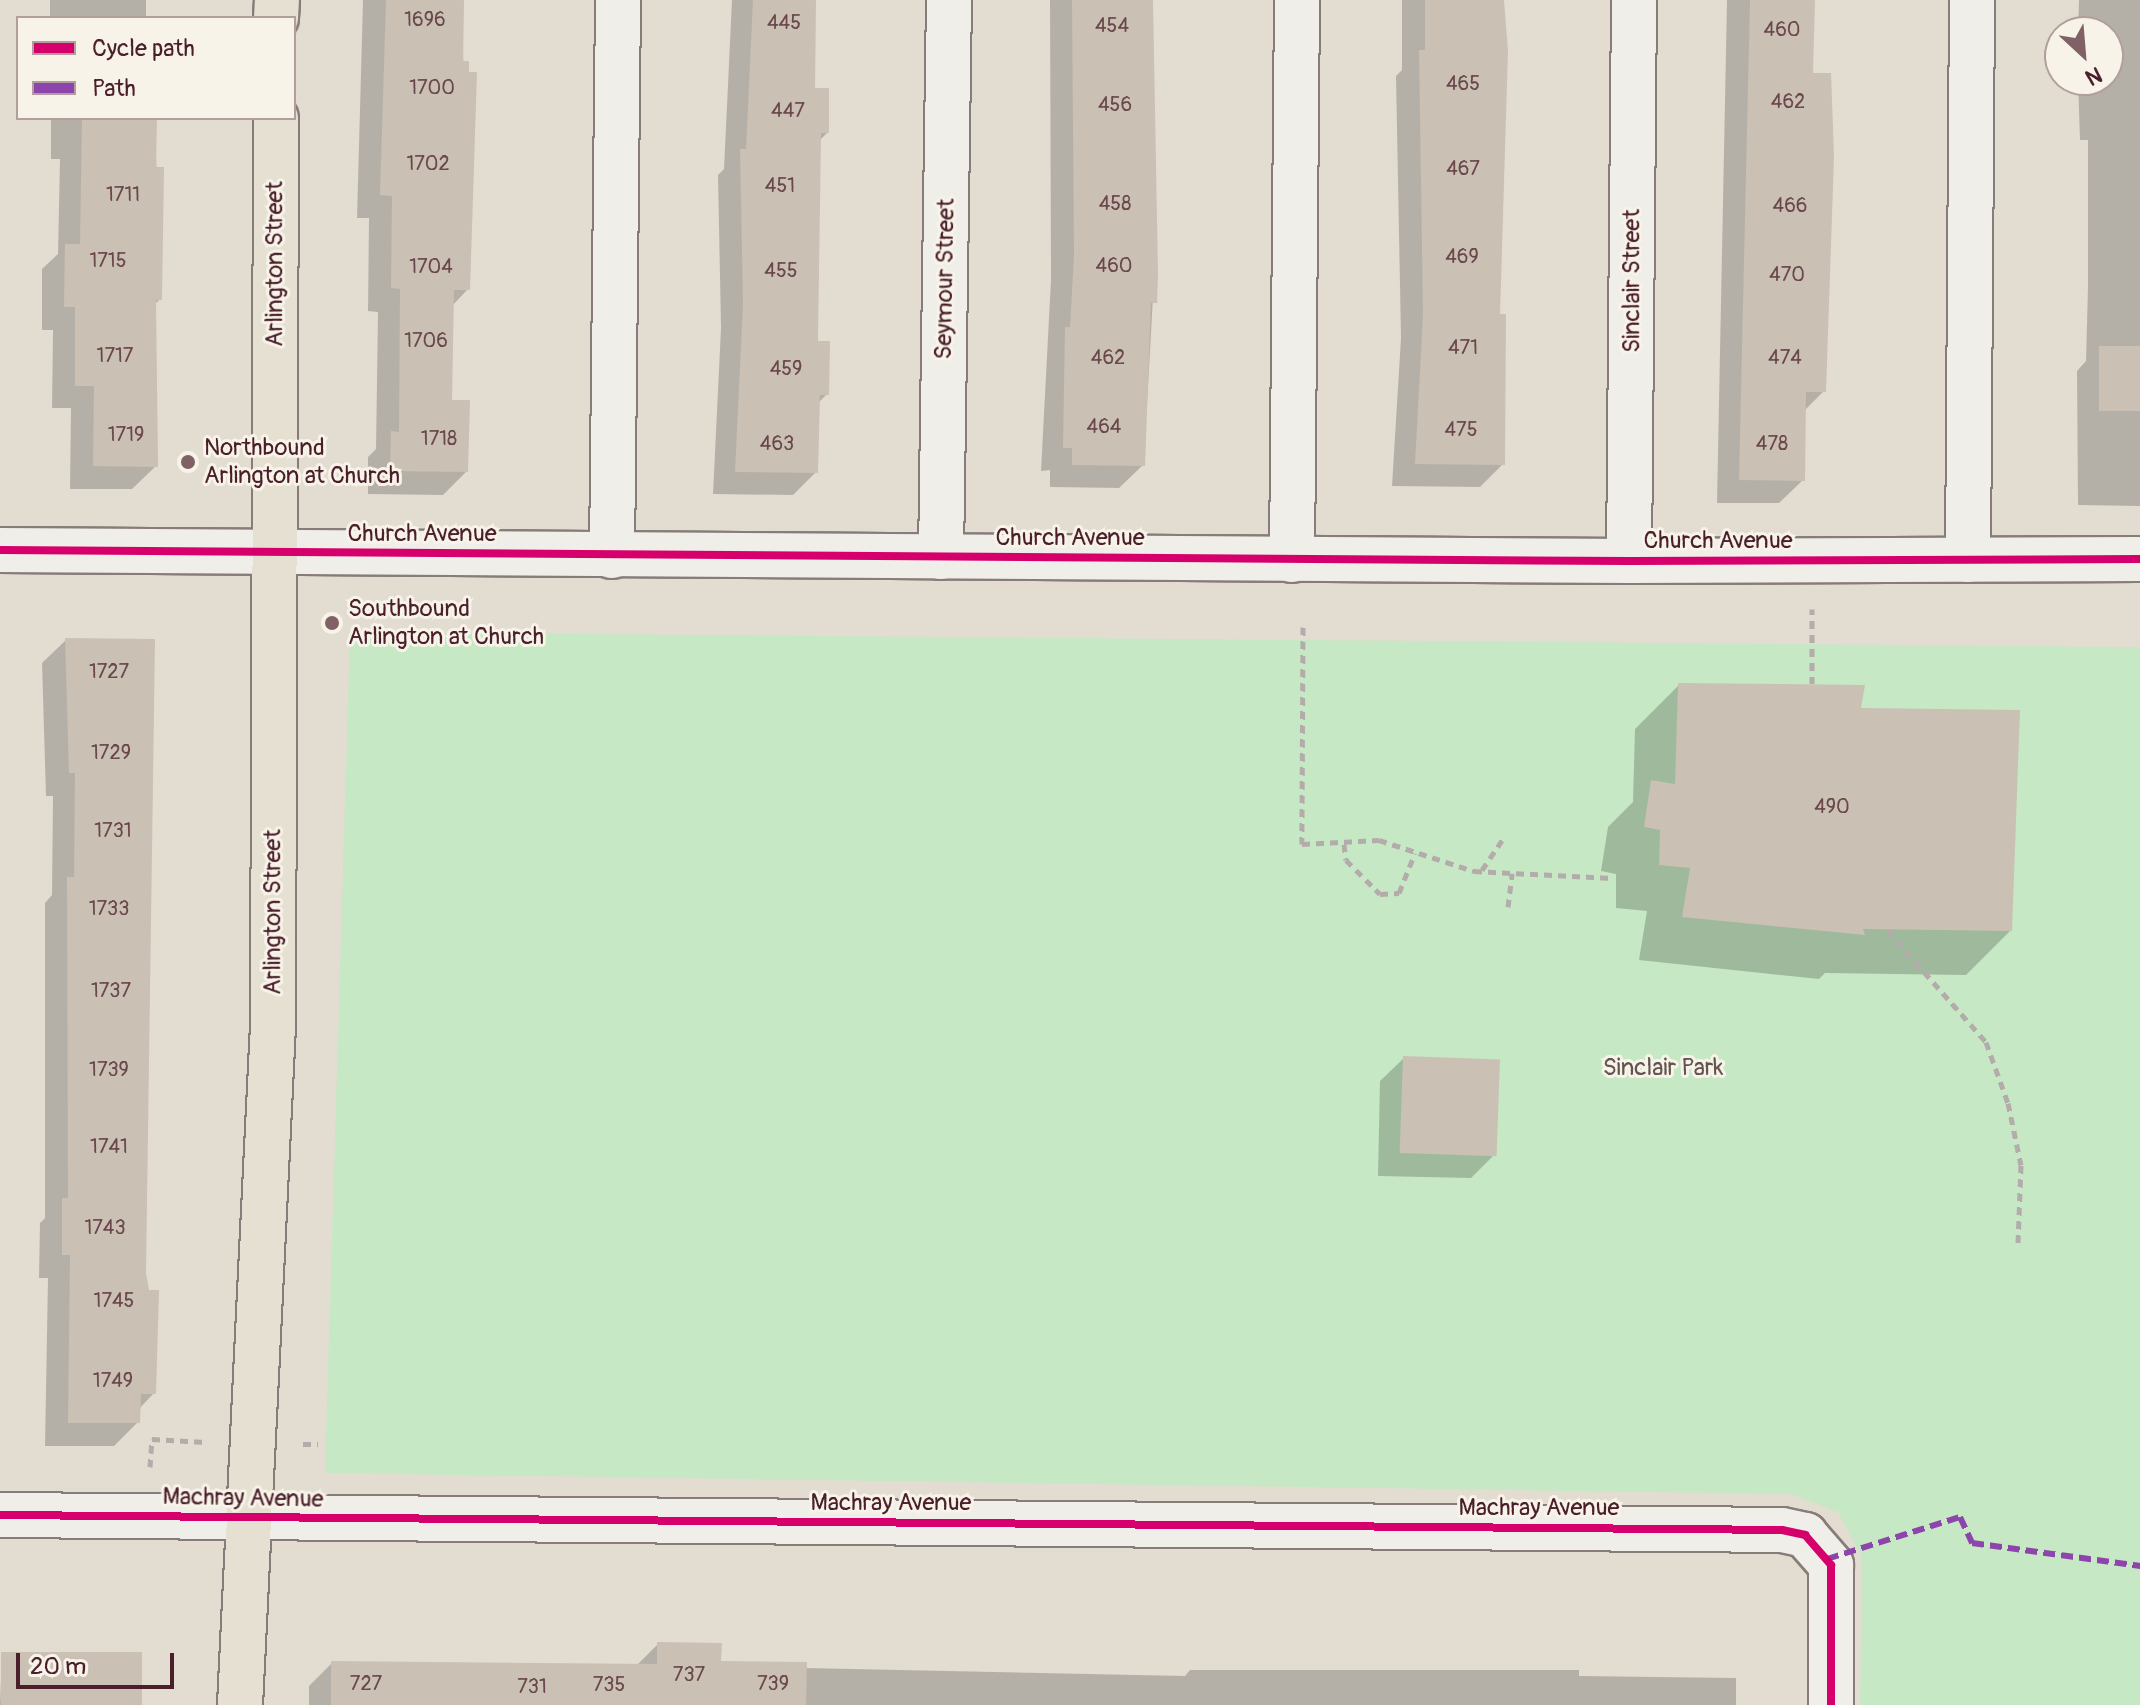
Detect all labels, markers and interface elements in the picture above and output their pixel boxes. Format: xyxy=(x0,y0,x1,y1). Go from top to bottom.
house number: 1696 xyxy=(404,7,446,31)
house number: 445 xyxy=(767,10,801,34)
house number: 454 xyxy=(1095,13,1129,37)
legend xyxy=(16,16,296,120)
north arrow xyxy=(2044,16,2124,96)
house number: 460 xyxy=(1764,17,1800,41)
text: Cycle path xyxy=(92,34,195,63)
text: N xyxy=(2081,60,2106,92)
house number: 465 xyxy=(1446,71,1480,95)
text: Path xyxy=(92,74,136,103)
house number: 1700 xyxy=(409,75,455,99)
house number: 462 xyxy=(1771,89,1805,113)
house number: 456 xyxy=(1098,92,1132,116)
house number: 447 xyxy=(771,98,805,122)
house number: 1702 xyxy=(406,151,450,175)
house number: 467 xyxy=(1446,156,1480,180)
house number: 451 xyxy=(765,173,795,197)
street label: Arlington Street xyxy=(261,181,289,347)
house number: 1711 xyxy=(106,182,140,206)
house number: 458 xyxy=(1099,191,1131,215)
house number: 466 xyxy=(1773,193,1807,217)
street label: Seymour Street xyxy=(929,198,961,360)
street label: Sinclair Street xyxy=(1618,209,1646,353)
house number: 469 xyxy=(1445,244,1479,268)
house number: 1715 xyxy=(89,248,127,272)
house number: 460 xyxy=(1096,253,1132,277)
house number: 1704 xyxy=(409,254,453,278)
house number: 455 xyxy=(764,258,798,282)
house number: 470 xyxy=(1769,262,1805,286)
house number: 1706 xyxy=(404,328,448,352)
house number: 471 xyxy=(1448,335,1478,359)
house number: 1717 xyxy=(97,343,133,367)
house number: 462 xyxy=(1091,345,1125,369)
house number: 474 xyxy=(1768,345,1802,369)
house number: 459 xyxy=(770,356,802,380)
house number: 464 xyxy=(1087,414,1121,438)
house number: 475 xyxy=(1444,417,1478,441)
house number: 1719 xyxy=(108,422,144,446)
house number: 1718 xyxy=(421,426,457,450)
house number: 463 xyxy=(760,431,794,455)
house number: 478 xyxy=(1756,431,1788,455)
place label: Northbound Arlington at Church xyxy=(204,434,400,490)
marker: Northbound Arlington at Church xyxy=(179,453,197,471)
street label: Church Avenue xyxy=(347,520,497,548)
street label: Church Avenue xyxy=(995,524,1145,552)
street label: Church Avenue xyxy=(1643,527,1793,555)
place label: Southbound Arlington at Church xyxy=(348,595,544,651)
marker: Southbound Arlington at Church xyxy=(323,614,341,632)
house number: 1727 xyxy=(89,659,129,683)
house number: 1729 xyxy=(91,740,131,764)
house number: 490 xyxy=(1814,794,1850,818)
house number: 1731 xyxy=(94,818,132,842)
street label: Arlington Street xyxy=(259,829,287,995)
house number: 1733 xyxy=(89,896,129,920)
house number: 1737 xyxy=(91,978,131,1002)
park label: Sinclair Park xyxy=(1603,1054,1723,1082)
house number: 1739 xyxy=(89,1057,129,1081)
house number: 1741 xyxy=(90,1134,128,1158)
house number: 1743 xyxy=(84,1215,126,1239)
house number: 1745 xyxy=(94,1288,134,1312)
house number: 1749 xyxy=(93,1368,133,1392)
street label: Machray Avenue xyxy=(162,1482,324,1514)
street label: Machray Avenue xyxy=(811,1489,971,1517)
street label: Machray Avenue xyxy=(1459,1494,1619,1522)
scale bar xyxy=(20,1637,178,1687)
text: 20 m xyxy=(30,1652,86,1681)
house number: 737 xyxy=(673,1662,705,1686)
house number: 727 xyxy=(350,1671,382,1695)
house number: 739 xyxy=(757,1671,789,1695)
house number: 735 xyxy=(593,1672,625,1696)
house number: 731 xyxy=(517,1674,547,1698)

